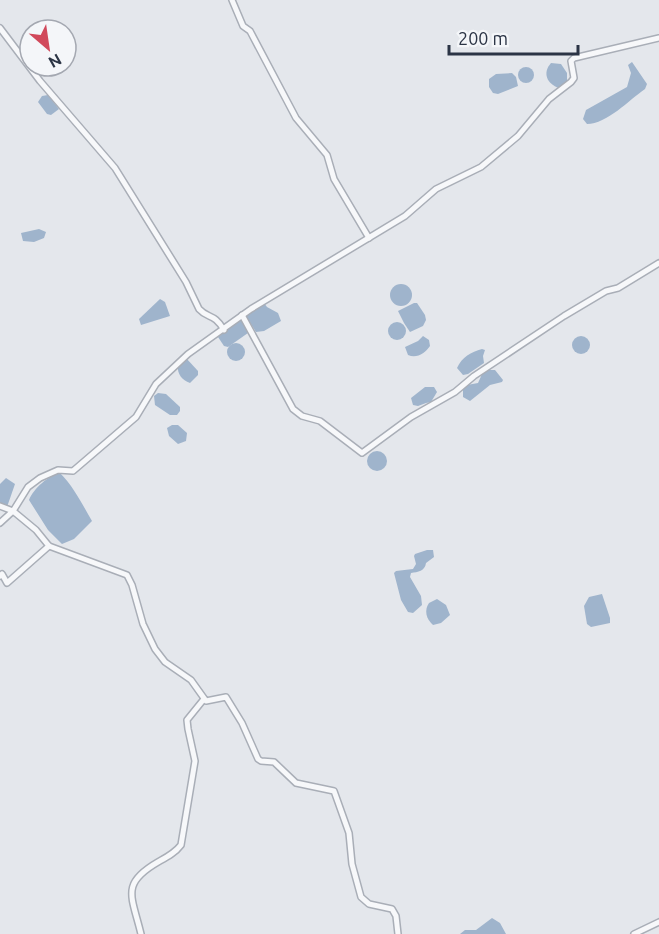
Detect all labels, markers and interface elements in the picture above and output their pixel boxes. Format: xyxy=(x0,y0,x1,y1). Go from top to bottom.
north arrow xyxy=(18,18,78,78)
scale bar xyxy=(449,18,578,56)
text: 200 m xyxy=(458,28,508,48)
text: N xyxy=(46,50,65,72)

